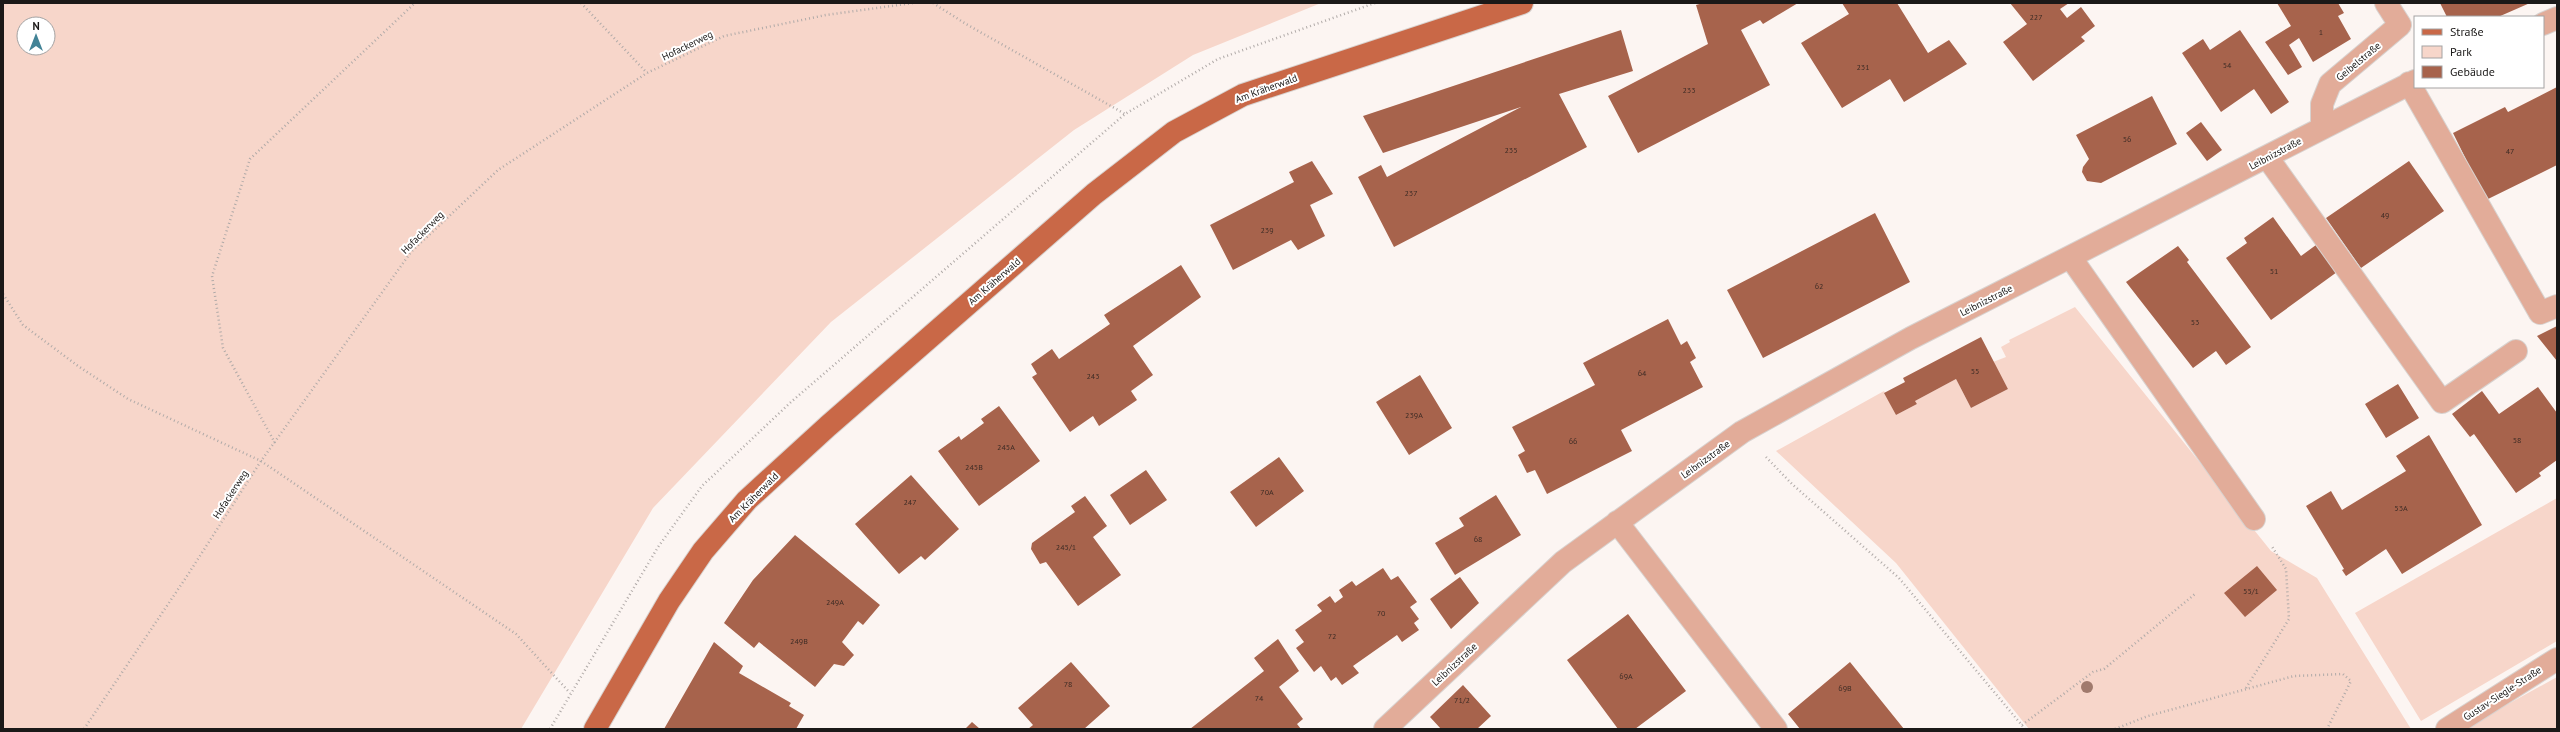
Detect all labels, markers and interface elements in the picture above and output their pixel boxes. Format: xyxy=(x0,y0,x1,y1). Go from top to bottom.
house number: 227 xyxy=(2029,12,2043,22)
north arrow xyxy=(16,16,56,56)
legend xyxy=(2414,16,2544,88)
text: N xyxy=(32,19,40,33)
text: Straße xyxy=(2450,24,2484,39)
street label: Hofackerweg xyxy=(659,27,715,63)
house number: 1 xyxy=(2319,27,2323,37)
street label: Geibelstraße xyxy=(2333,39,2383,84)
text: Park xyxy=(2450,44,2472,59)
house number: 54 xyxy=(2223,60,2232,70)
house number: 231 xyxy=(1856,62,1870,72)
text: Gebäude xyxy=(2450,64,2495,79)
street label: Am Kräherwald xyxy=(1233,71,1299,106)
house number: 233 xyxy=(1682,85,1696,95)
house number: 56 xyxy=(2123,134,2131,144)
street label: Leibnizstraße xyxy=(2247,134,2304,173)
house number: 235 xyxy=(1504,145,1518,155)
house number: 47 xyxy=(2506,146,2514,156)
house number: 237 xyxy=(1404,188,1418,198)
street label: Hofackerweg xyxy=(398,208,447,257)
house number: 49 xyxy=(2381,210,2389,220)
house number: 239 xyxy=(1260,225,1274,235)
street label: Am Kräherwald xyxy=(965,255,1023,308)
house number: 51 xyxy=(2270,266,2278,276)
house number: 62 xyxy=(1815,281,1823,291)
street label: Leibnizstraße xyxy=(1958,282,2015,319)
house number: 53 xyxy=(2191,317,2199,327)
house number: 55 xyxy=(1971,366,1979,376)
house number: 64 xyxy=(1638,368,1647,378)
house number: 243 xyxy=(1086,371,1100,381)
house number: 239A xyxy=(1405,410,1423,420)
house number: 58 xyxy=(2513,435,2521,445)
house number: 66 xyxy=(1569,436,1577,446)
street label: Leibnizstraße xyxy=(1678,437,1732,482)
house number: 245A xyxy=(997,442,1015,452)
house number: 245B xyxy=(965,462,983,472)
street label: Hofackerweg xyxy=(210,468,251,521)
street label: Am Kräherwald xyxy=(726,470,781,525)
house number: 70A xyxy=(1260,487,1274,497)
house number: 247 xyxy=(903,497,917,507)
house number: 53A xyxy=(2394,503,2408,513)
house number: 68 xyxy=(1474,534,1482,544)
house number: 245/1 xyxy=(1056,542,1076,552)
house number: 55/1 xyxy=(2243,586,2259,596)
house number: 249A xyxy=(826,597,844,607)
house number: 70 xyxy=(1377,608,1386,618)
house number: 72 xyxy=(1328,631,1336,641)
house number: 249B xyxy=(790,636,808,646)
street label: Leibnizstraße xyxy=(1429,640,1480,689)
street label: Gustav-Siegle-Straße xyxy=(2461,663,2544,724)
house number: 69A xyxy=(1619,671,1633,681)
house number: 78 xyxy=(1064,679,1072,689)
house number: 69B xyxy=(1838,683,1852,693)
house number: 74 xyxy=(1255,693,1264,703)
house number: 71/2 xyxy=(1454,695,1470,705)

